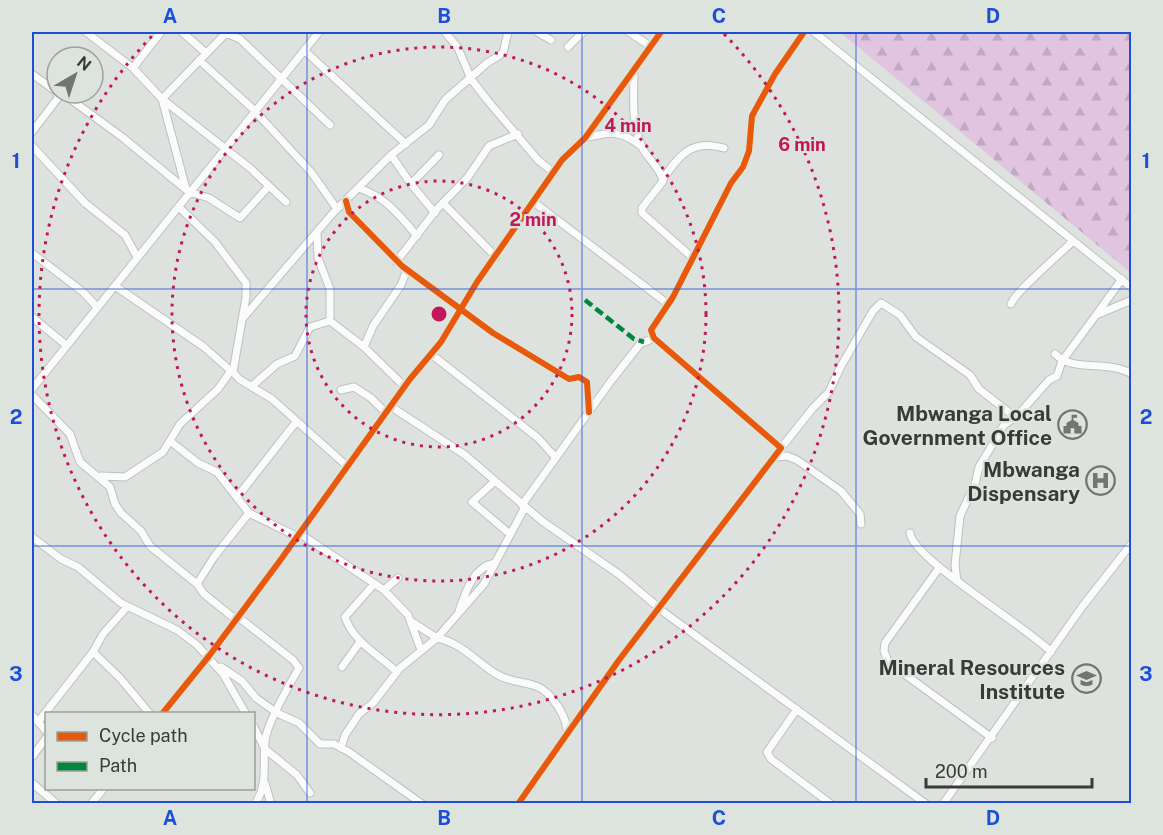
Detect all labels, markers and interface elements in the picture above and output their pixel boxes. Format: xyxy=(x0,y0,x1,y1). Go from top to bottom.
text: A xyxy=(163,4,177,28)
text: B xyxy=(437,4,451,28)
text: C xyxy=(712,4,726,28)
text: D xyxy=(986,4,1000,28)
north arrow xyxy=(45,45,105,105)
text: N xyxy=(73,52,95,75)
text: 4 min xyxy=(604,115,652,136)
text: 6 min xyxy=(778,134,826,155)
text: 1 xyxy=(12,149,20,173)
text: 1 xyxy=(1142,149,1150,173)
text: 2 min xyxy=(509,209,557,230)
centre of rings xyxy=(429,304,449,324)
place label: Mbwanga Local Government Office xyxy=(862,401,1052,450)
text: 2 xyxy=(10,405,22,429)
text: 2 xyxy=(1140,405,1152,429)
public building icon: Mbwanga Local Government Office xyxy=(1057,409,1089,441)
place label: Mbwanga Dispensary xyxy=(967,457,1080,506)
hospital icon: Mbwanga Dispensary xyxy=(1085,465,1117,497)
place label: Mineral Resources Institute xyxy=(878,655,1065,704)
text: 3 xyxy=(9,662,23,686)
text: 3 xyxy=(1139,662,1153,686)
school or university icon: Mineral Resources Institute xyxy=(1070,663,1102,695)
legend xyxy=(45,712,255,790)
text: Cycle path xyxy=(99,725,188,746)
scale bar xyxy=(926,751,1092,789)
text: Path xyxy=(99,755,137,776)
text: 200 m xyxy=(935,761,988,782)
text: A xyxy=(163,806,177,830)
text: B xyxy=(437,806,451,830)
text: C xyxy=(712,806,726,830)
text: D xyxy=(986,806,1000,830)

